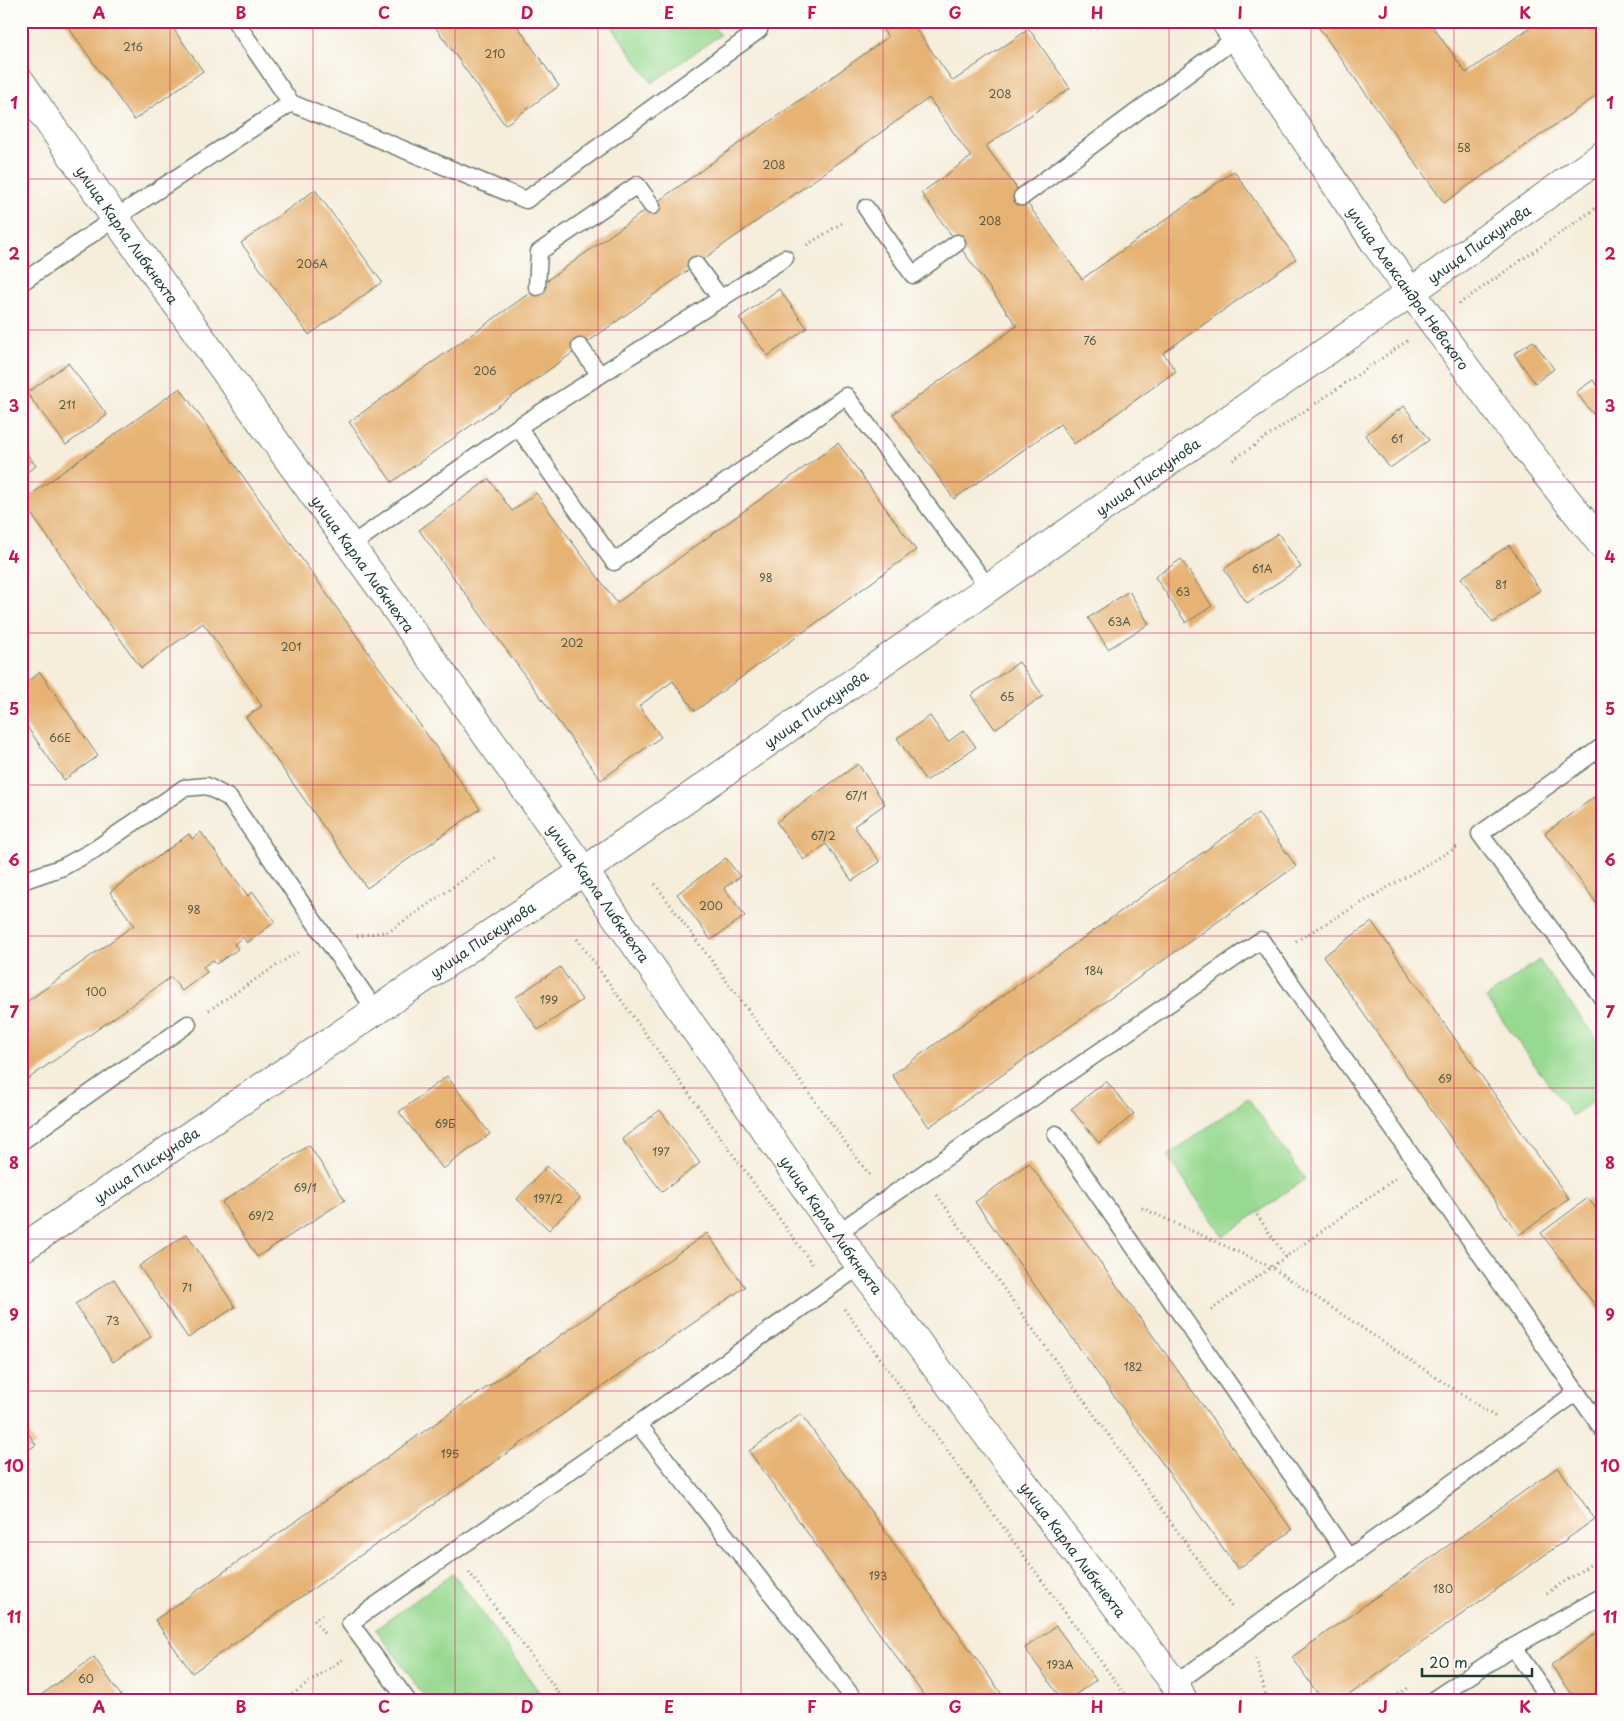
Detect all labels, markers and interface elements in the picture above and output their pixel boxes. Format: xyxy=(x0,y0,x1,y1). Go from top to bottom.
text: A xyxy=(93,0,106,24)
text: B xyxy=(236,0,247,24)
text: C xyxy=(378,0,390,24)
text: D xyxy=(521,0,533,24)
text: E xyxy=(664,0,674,24)
text: F xyxy=(807,0,817,24)
text: G xyxy=(948,0,962,24)
text: H xyxy=(1091,0,1103,24)
text: I xyxy=(1237,0,1243,24)
text: J xyxy=(1378,0,1388,24)
text: K xyxy=(1519,0,1531,24)
house number: 216 xyxy=(123,38,143,55)
house number: 210 xyxy=(485,45,505,62)
house number: 208 xyxy=(989,85,1011,102)
text: 1 xyxy=(10,90,18,114)
text: 1 xyxy=(1606,90,1614,114)
house number: 58 xyxy=(1457,139,1471,156)
house number: 208 xyxy=(763,156,785,173)
street label: улица Карла Либкнехта xyxy=(71,161,184,308)
street label: улица Пискунова xyxy=(1423,199,1535,288)
street label: улица Александра Невского xyxy=(1343,202,1475,374)
house number: 208 xyxy=(979,212,1001,229)
text: 2 xyxy=(8,241,20,265)
text: 2 xyxy=(1604,241,1616,265)
house number: 206А xyxy=(296,255,328,272)
house number: 76 xyxy=(1083,332,1097,349)
house number: 206 xyxy=(474,362,496,379)
text: 3 xyxy=(9,393,19,417)
text: 3 xyxy=(1605,393,1615,417)
house number: 211 xyxy=(58,396,76,413)
house number: 61 xyxy=(1391,430,1403,447)
street label: улица Пискунова xyxy=(1091,432,1204,520)
street label: улица Карла Либкнехта xyxy=(307,491,420,637)
text: 4 xyxy=(9,544,20,568)
text: 4 xyxy=(1605,544,1616,568)
house number: 61А xyxy=(1252,560,1273,577)
house number: 98 xyxy=(759,569,773,586)
house number: 81 xyxy=(1495,576,1507,593)
house number: 63 xyxy=(1176,583,1190,600)
house number: 63А xyxy=(1107,613,1131,630)
house number: 202 xyxy=(560,634,584,651)
house number: 201 xyxy=(281,638,301,655)
street label: улица Пискунова xyxy=(759,665,872,753)
house number: 65 xyxy=(1000,688,1014,705)
text: 5 xyxy=(9,696,19,720)
text: 5 xyxy=(1605,696,1615,720)
house number: 66Е xyxy=(49,729,71,746)
house number: 67/1 xyxy=(845,787,867,804)
street label: улица Карла Либкнехта xyxy=(543,820,655,967)
house number: 67/2 xyxy=(811,827,836,844)
text: 6 xyxy=(8,847,20,871)
text: 6 xyxy=(1604,847,1616,871)
street label: улица Пискунова xyxy=(426,896,540,982)
house number: 200 xyxy=(699,897,723,914)
house number: 98 xyxy=(187,901,201,918)
house number: 184 xyxy=(1084,962,1104,979)
house number: 100 xyxy=(85,983,107,1000)
house number: 199 xyxy=(540,991,558,1008)
text: 7 xyxy=(9,999,19,1023)
text: 7 xyxy=(1605,999,1615,1023)
house number: 69 xyxy=(1438,1070,1452,1087)
house number: 69Б xyxy=(435,1115,455,1132)
street label: улица Пискунова xyxy=(89,1122,204,1208)
house number: 197 xyxy=(652,1143,670,1160)
text: 8 xyxy=(9,1150,19,1174)
text: 8 xyxy=(1605,1150,1615,1174)
street label: улица Карла Либкнехта xyxy=(775,1151,888,1298)
house number: 69/1 xyxy=(293,1179,317,1196)
house number: 197/2 xyxy=(533,1190,563,1207)
house number: 69/2 xyxy=(248,1207,274,1224)
house number: 71 xyxy=(182,1279,192,1296)
text: 9 xyxy=(9,1302,19,1326)
text: 9 xyxy=(1605,1302,1615,1326)
house number: 73 xyxy=(106,1312,120,1329)
house number: 182 xyxy=(1124,1358,1142,1375)
house number: 195 xyxy=(441,1445,459,1462)
text: 10 xyxy=(4,1453,24,1477)
text: 10 xyxy=(1600,1453,1620,1477)
street label: улица Карла Либкнехта xyxy=(1015,1477,1132,1622)
house number: 193 xyxy=(869,1567,887,1584)
house number: 180 xyxy=(1433,1580,1453,1597)
text: 11 xyxy=(7,1604,21,1628)
text: 11 xyxy=(1603,1604,1617,1628)
scale bar xyxy=(1422,1646,1532,1678)
text: 20 m xyxy=(1429,1650,1468,1673)
house number: 193А xyxy=(1046,1656,1074,1673)
house number: 60 xyxy=(78,1670,94,1687)
text: A xyxy=(93,1694,106,1718)
text: B xyxy=(236,1694,247,1718)
text: C xyxy=(378,1694,390,1718)
text: D xyxy=(521,1694,533,1718)
text: E xyxy=(664,1694,674,1718)
text: F xyxy=(807,1694,817,1718)
text: G xyxy=(948,1694,962,1718)
text: H xyxy=(1091,1694,1103,1718)
text: I xyxy=(1237,1694,1243,1718)
text: J xyxy=(1378,1694,1388,1718)
text: K xyxy=(1519,1694,1531,1718)

